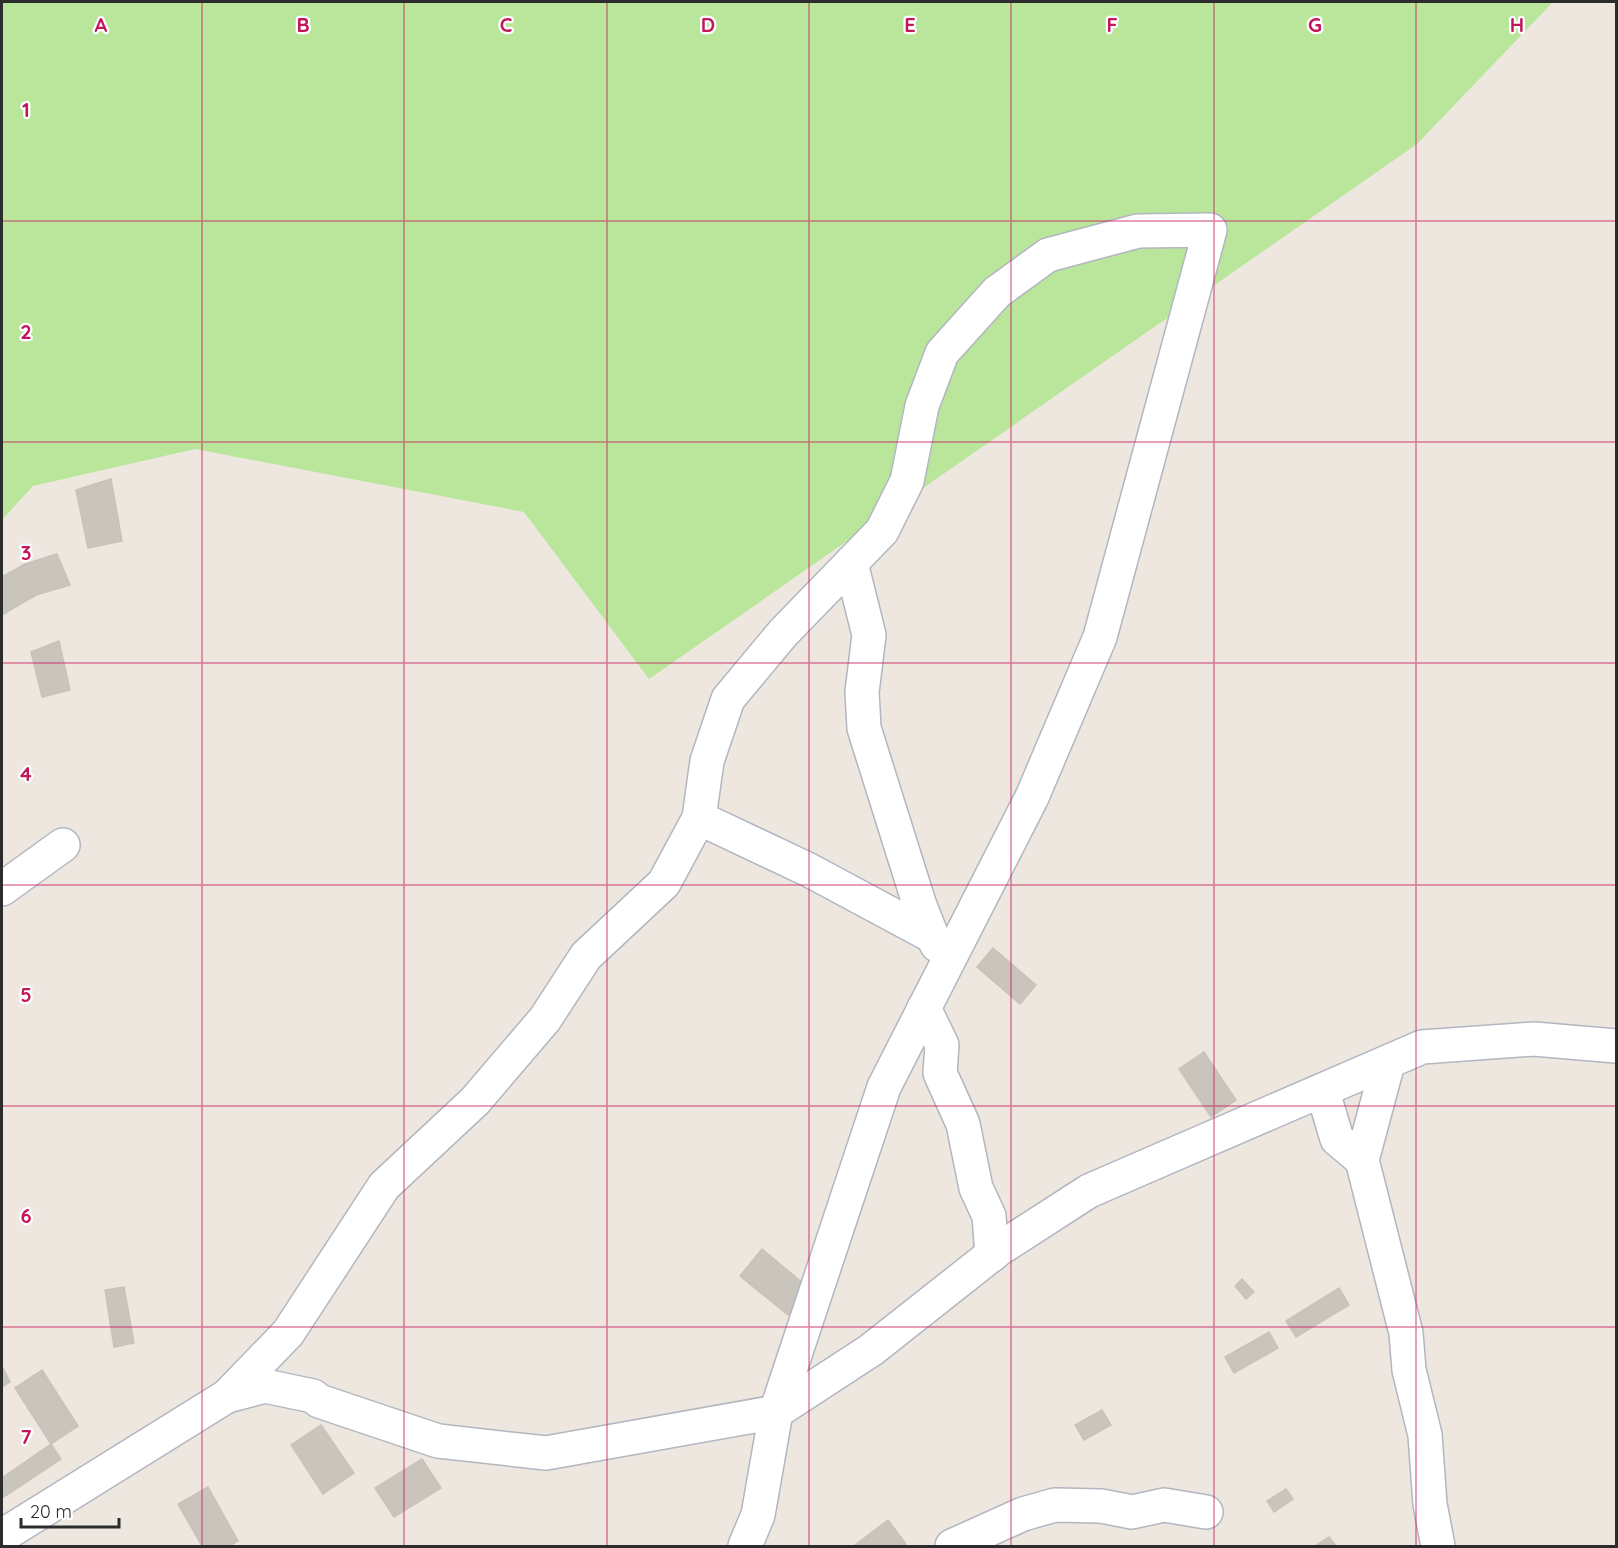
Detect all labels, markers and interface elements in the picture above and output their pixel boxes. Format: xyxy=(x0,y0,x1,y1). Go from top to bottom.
text: A xyxy=(95,12,108,37)
text: B xyxy=(296,12,310,37)
text: C xyxy=(500,12,513,37)
text: D xyxy=(701,12,715,37)
text: E xyxy=(904,12,916,37)
text: F xyxy=(1106,12,1118,37)
text: G xyxy=(1308,12,1322,37)
text: H xyxy=(1510,12,1524,37)
text: 1 xyxy=(22,97,30,122)
text: 2 xyxy=(20,319,32,344)
text: 3 xyxy=(21,540,31,565)
text: 4 xyxy=(20,761,32,786)
text: 5 xyxy=(20,982,32,1007)
text: 6 xyxy=(20,1203,32,1228)
text: 7 xyxy=(21,1424,32,1449)
scale bar xyxy=(21,1491,118,1529)
text: 20 m xyxy=(30,1500,72,1523)

